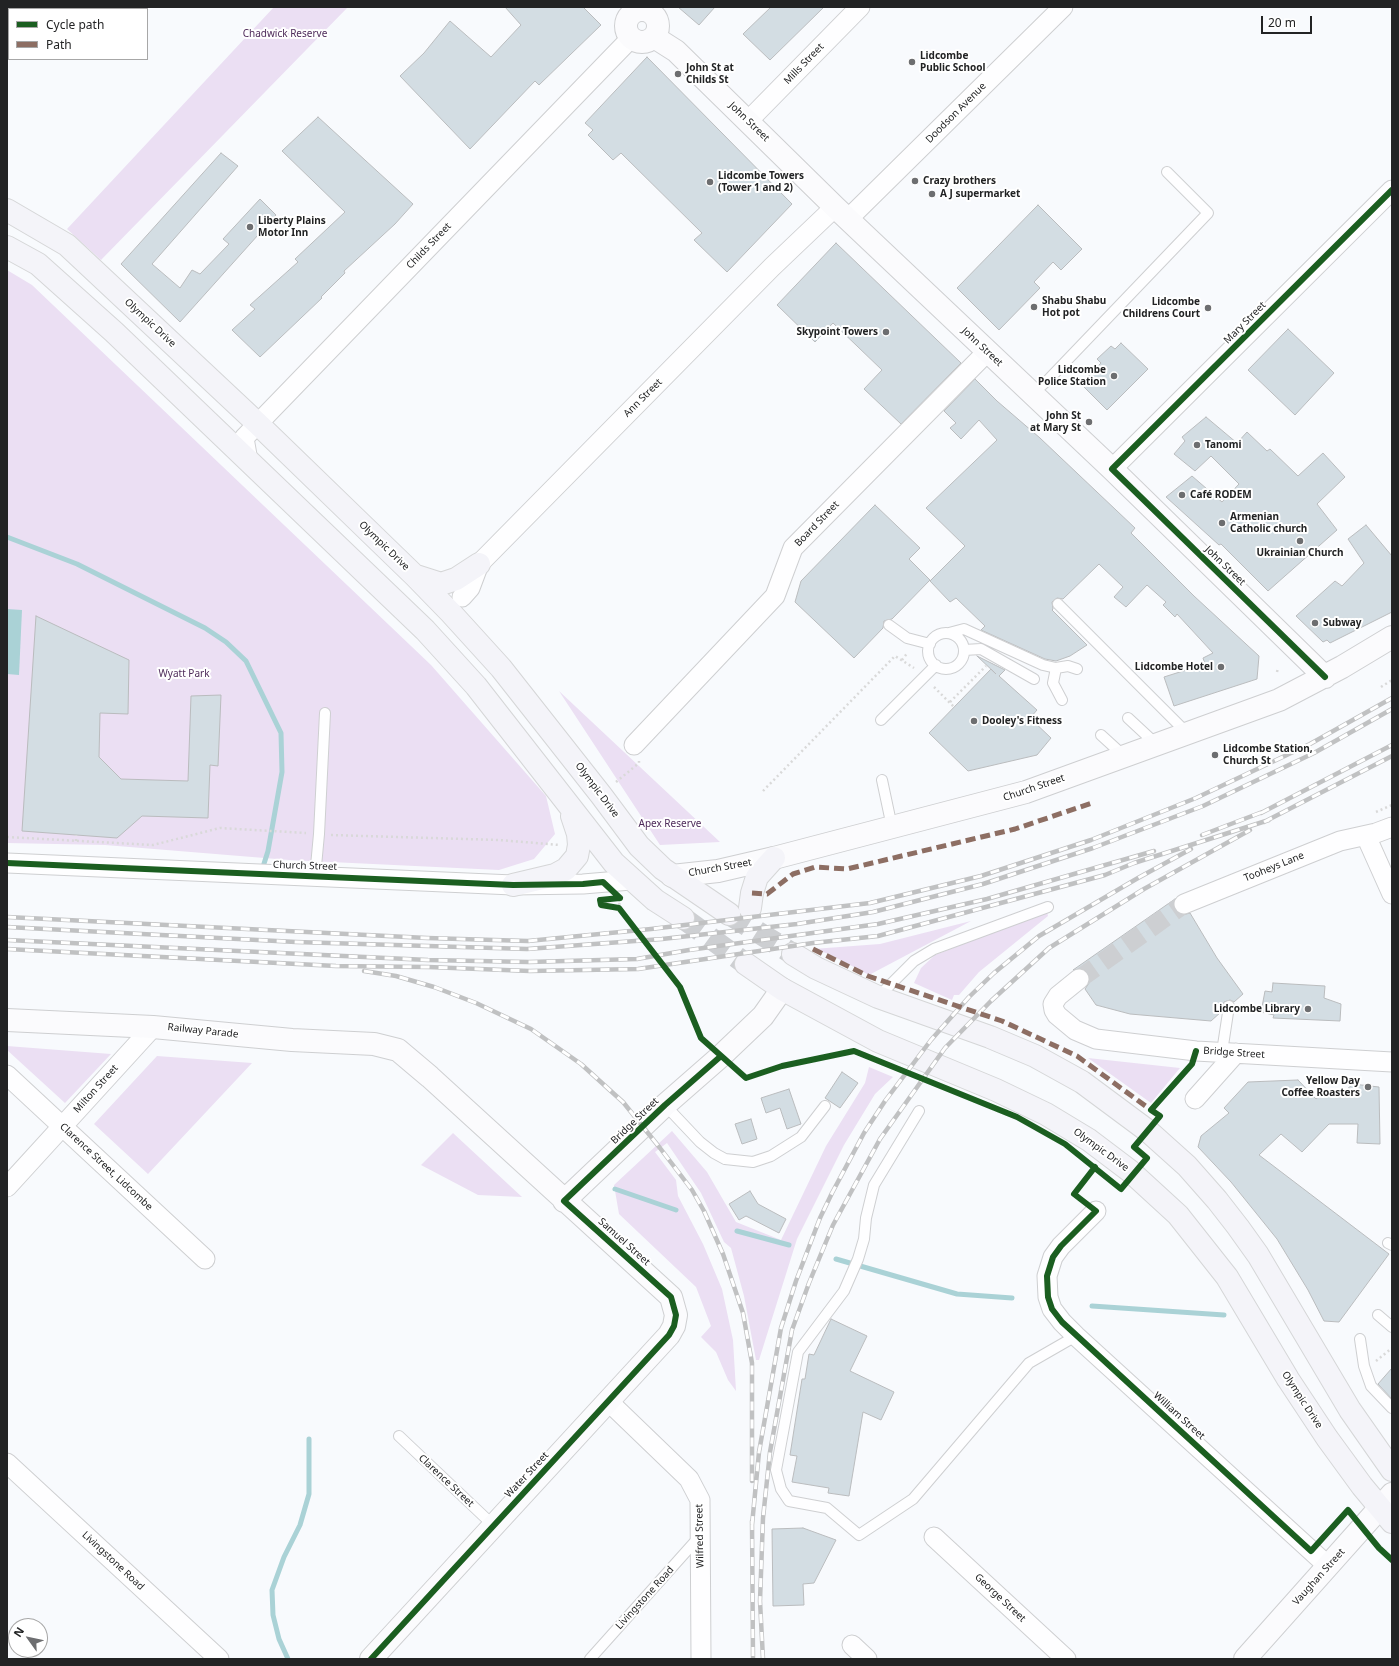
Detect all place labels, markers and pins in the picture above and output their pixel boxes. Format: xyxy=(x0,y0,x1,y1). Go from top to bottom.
place label: Lidcombe Public School xyxy=(920,50,985,74)
marker: Lidcombe Public School xyxy=(907,57,917,67)
place label: John St at Childs St xyxy=(686,62,734,86)
marker: John St at Childs St xyxy=(673,69,683,79)
place label: Lidcombe Towers (Tower 1 and 2) xyxy=(718,170,804,194)
place label: Crazy brothers xyxy=(923,175,996,187)
marker: Crazy brothers xyxy=(910,176,920,186)
marker: Lidcombe Towers (Tower 1 and 2) xyxy=(705,177,715,187)
place label: A J supermarket xyxy=(940,188,1020,200)
marker: A J supermarket xyxy=(927,189,937,199)
place label: Liberty Plains Motor Inn xyxy=(258,215,326,238)
marker: Liberty Plains Motor Inn xyxy=(245,222,255,232)
place label: Shabu Shabu Hot pot xyxy=(1042,295,1106,318)
place label: Lidcombe Childrens Court xyxy=(1122,296,1200,320)
marker: Shabu Shabu Hot pot xyxy=(1029,302,1039,312)
marker: Lidcombe Childrens Court xyxy=(1203,303,1213,313)
place label: Skypoint Towers xyxy=(796,326,878,338)
marker: Skypoint Towers xyxy=(881,327,891,337)
place label: Lidcombe Police Station xyxy=(1038,364,1106,388)
marker: Lidcombe Police Station xyxy=(1109,371,1119,381)
place label: John St at Mary St xyxy=(1030,410,1081,434)
marker: John St at Mary St xyxy=(1084,417,1094,427)
place label: Tanomi xyxy=(1205,439,1241,451)
marker: Tanomi xyxy=(1192,440,1202,450)
place label: Café RODEM xyxy=(1190,489,1252,501)
marker: Café RODEM xyxy=(1177,490,1187,500)
place label: Armenian Catholic church xyxy=(1230,511,1307,534)
marker: Armenian Catholic church xyxy=(1217,518,1227,528)
marker: Ukrainian Church xyxy=(1295,536,1305,546)
place label: Ukrainian Church xyxy=(1257,547,1343,559)
place label: Subway xyxy=(1323,617,1361,629)
marker: Subway xyxy=(1310,618,1320,628)
place label: Lidcombe Hotel xyxy=(1135,661,1213,673)
marker: Lidcombe Hotel xyxy=(1216,662,1226,672)
place label: Dooley's Fitness xyxy=(982,715,1062,727)
marker: Dooley's Fitness xyxy=(969,716,979,726)
place label: Lidcombe Station, Church St xyxy=(1223,743,1313,766)
marker: Lidcombe Station, Church St xyxy=(1210,750,1220,760)
place label: Lidcombe Library xyxy=(1214,1003,1300,1015)
marker: Lidcombe Library xyxy=(1303,1004,1313,1014)
place label: Yellow Day Coffee Roasters xyxy=(1281,1075,1360,1098)
marker: Yellow Day Coffee Roasters xyxy=(1363,1082,1373,1092)

